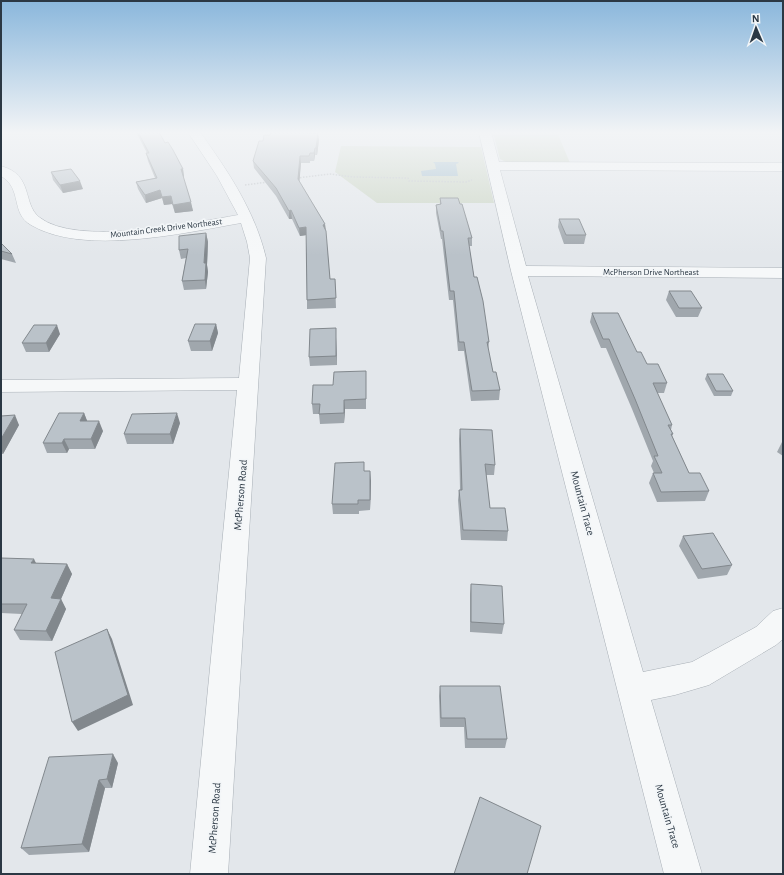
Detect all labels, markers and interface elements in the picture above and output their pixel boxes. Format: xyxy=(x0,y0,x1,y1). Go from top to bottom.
north arrow xyxy=(736,8,776,48)
text: N xyxy=(752,13,760,24)
street label: Mountain Creek Drive Northeast xyxy=(110,217,223,240)
street label: McPherson Drive Northeast xyxy=(603,268,699,277)
street label: McPherson Road xyxy=(232,459,249,531)
street label: Mountain Trace xyxy=(569,470,596,537)
street label: McPherson Road xyxy=(207,782,222,854)
street label: Mountain Trace xyxy=(653,783,682,850)

